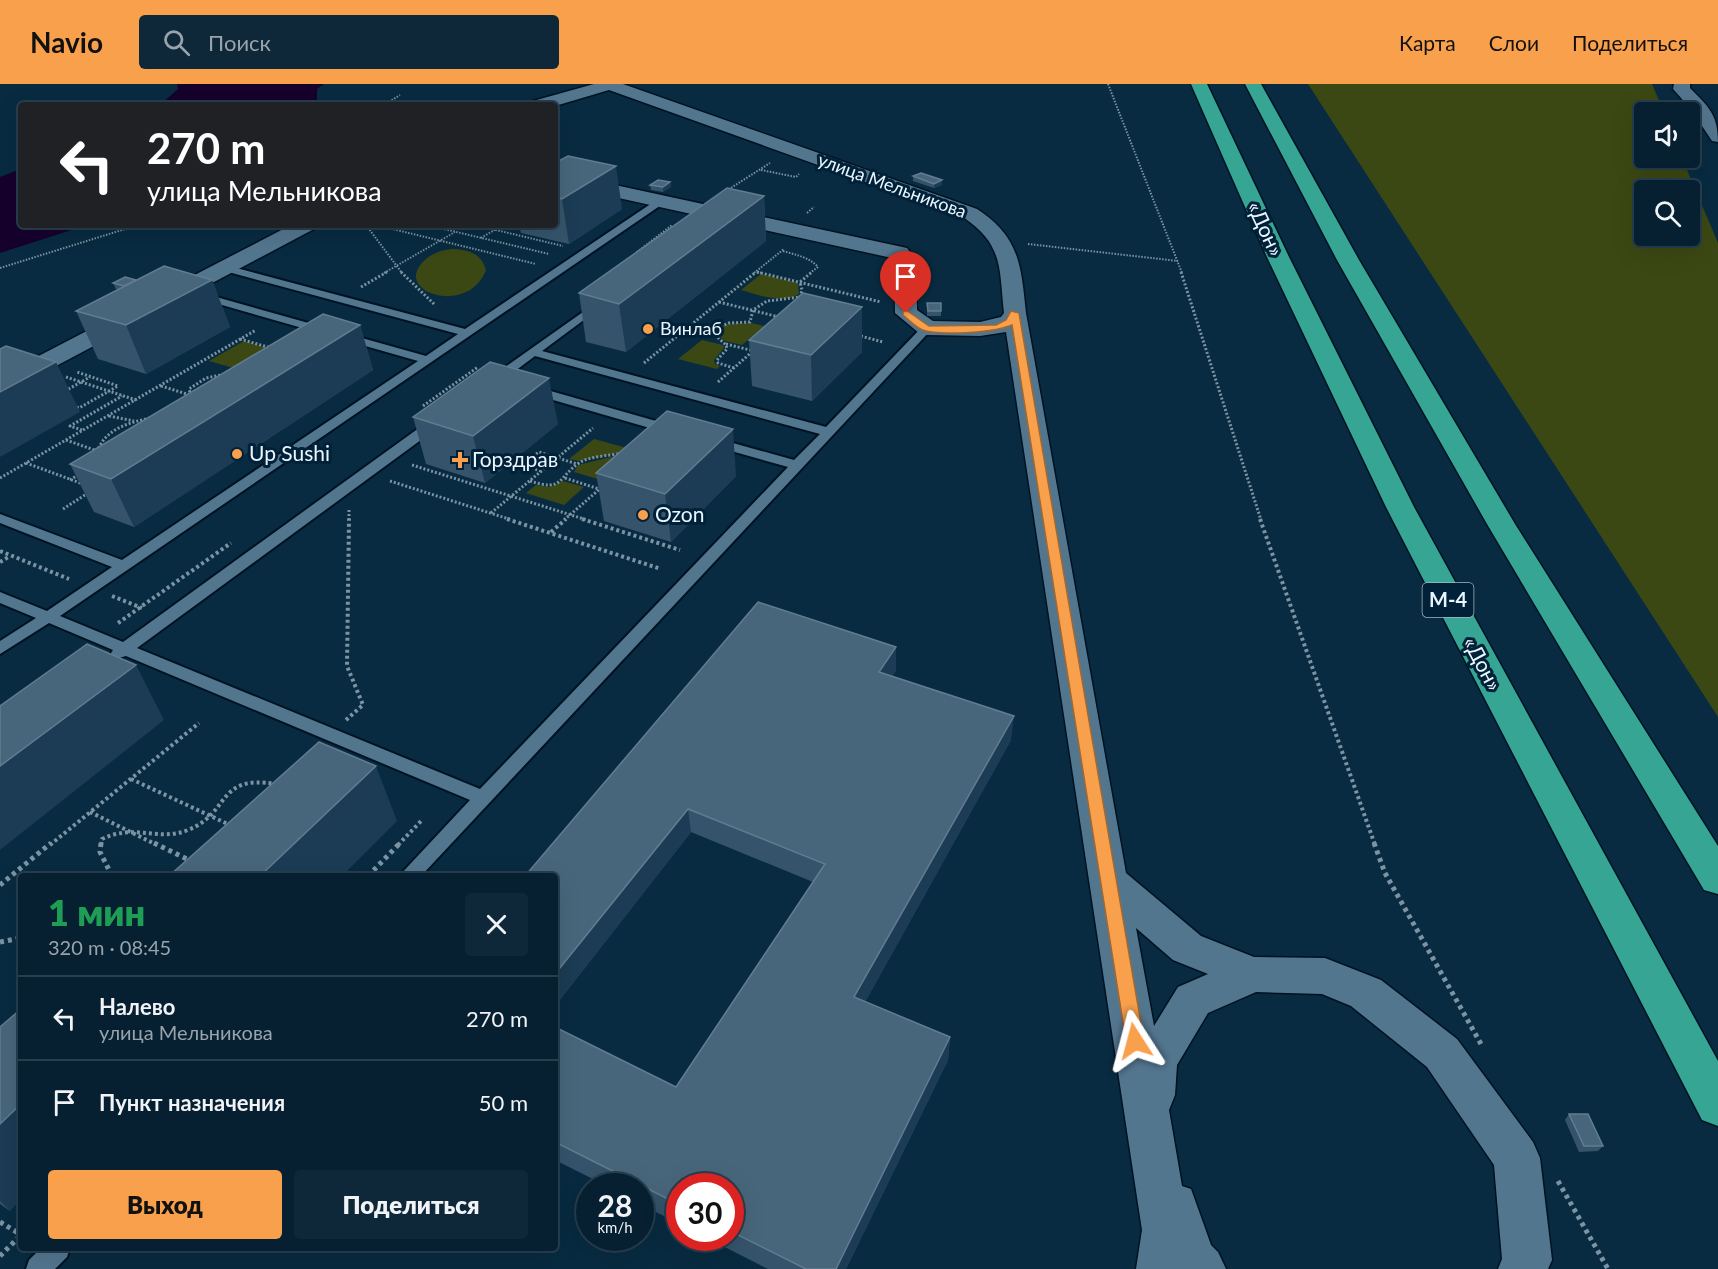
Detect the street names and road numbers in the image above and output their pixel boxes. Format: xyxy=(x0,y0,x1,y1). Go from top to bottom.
street label: улица Мельникова xyxy=(815,148,970,222)
street label: «Дон» xyxy=(1243,197,1290,260)
road number: М-4 xyxy=(1422,583,1474,617)
street label: «Дон» xyxy=(1459,632,1508,695)

